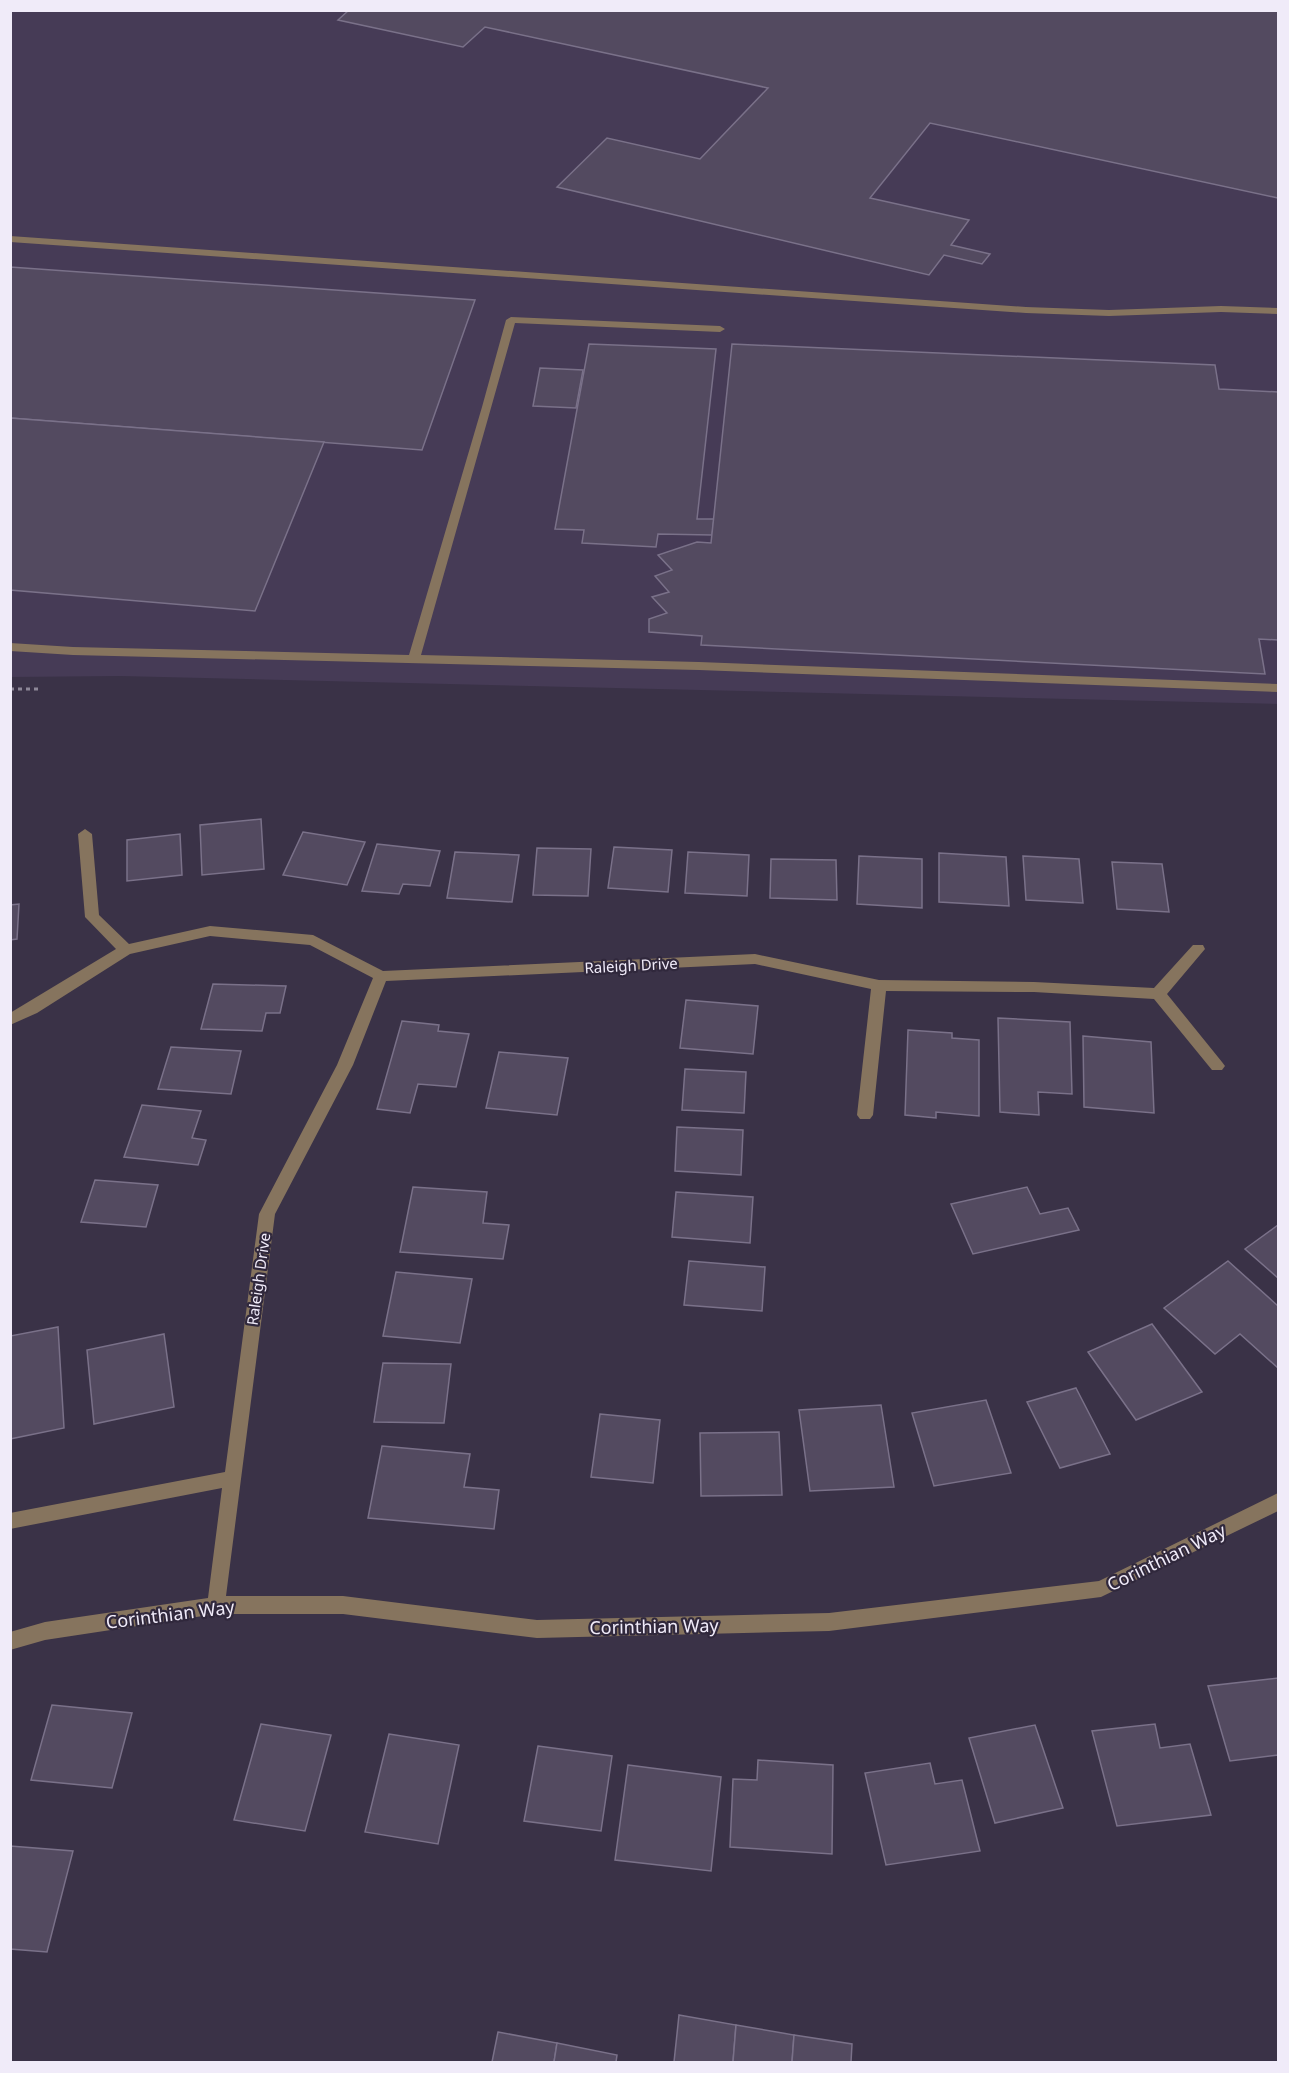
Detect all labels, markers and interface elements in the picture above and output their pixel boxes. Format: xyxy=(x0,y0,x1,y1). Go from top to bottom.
street label: Raleigh Drive xyxy=(584,953,678,977)
street label: Raleigh Drive xyxy=(242,1231,274,1327)
street label: Corinthian Way xyxy=(1103,1518,1230,1596)
street label: Corinthian Way xyxy=(104,1594,236,1634)
street label: Corinthian Way xyxy=(589,1613,720,1639)

